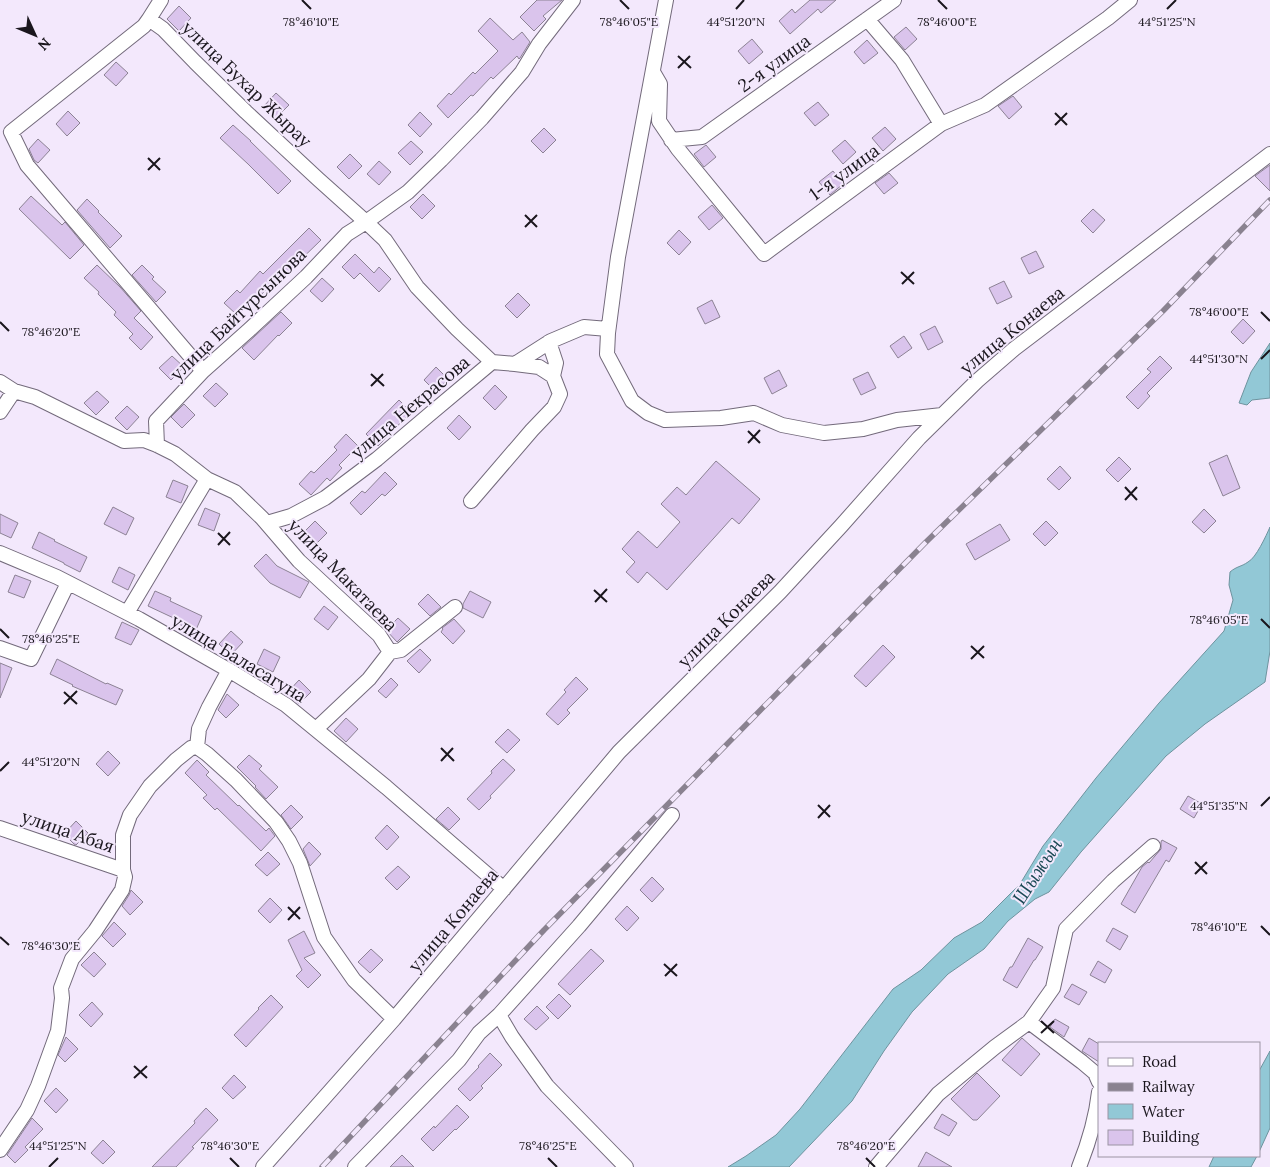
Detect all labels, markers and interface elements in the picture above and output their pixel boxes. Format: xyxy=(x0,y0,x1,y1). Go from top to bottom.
north arrow xyxy=(10,10,60,60)
text: 78°46'10"E xyxy=(283,14,339,29)
text: 78°46'05"E xyxy=(600,14,658,29)
text: 44°51'20"N xyxy=(707,14,765,29)
text: 78°46'00"E xyxy=(917,14,977,29)
text: 44°51'25"N xyxy=(1138,14,1196,29)
street label: улица Бухар Жырау xyxy=(177,16,317,152)
street label: 2-я улица xyxy=(733,29,815,97)
text: N xyxy=(34,34,55,54)
street label: 1-я улица xyxy=(804,139,884,205)
street label: улица Байтурсынова xyxy=(165,243,311,385)
street label: улица Конаева xyxy=(955,281,1069,379)
text: 78°46'00"E xyxy=(1189,304,1249,319)
text: 78°46'20"E xyxy=(22,324,80,339)
street label: улица Некрасова xyxy=(346,351,474,463)
text: 44°51'30"N xyxy=(1190,351,1248,366)
street label: улица Макатаева xyxy=(283,514,403,636)
street label: улица Конаева xyxy=(673,566,779,672)
street label: улица Баласагуна xyxy=(167,609,311,707)
text: 78°46'05"E xyxy=(1190,612,1248,627)
text: 78°46'25"E xyxy=(22,631,80,646)
text: 44°51'20"N xyxy=(22,754,80,769)
text: 44°51'35"N xyxy=(1190,798,1248,813)
street label: улица Абая xyxy=(19,804,117,858)
water label: Шыжын xyxy=(1007,833,1068,908)
street label: улица Конаева xyxy=(403,864,503,976)
text: 78°46'10"E xyxy=(1191,919,1247,934)
text: 78°46'30"E xyxy=(22,938,80,953)
legend xyxy=(1098,1042,1260,1157)
text: Road xyxy=(1142,1052,1177,1071)
text: Railway xyxy=(1142,1077,1195,1096)
text: Water xyxy=(1142,1102,1185,1121)
text: Building xyxy=(1142,1127,1200,1146)
text: 44°51'25"N xyxy=(29,1138,87,1153)
text: 78°46'30"E xyxy=(201,1138,259,1153)
text: 78°46'25"E xyxy=(519,1138,577,1153)
text: 78°46'20"E xyxy=(837,1138,895,1153)

